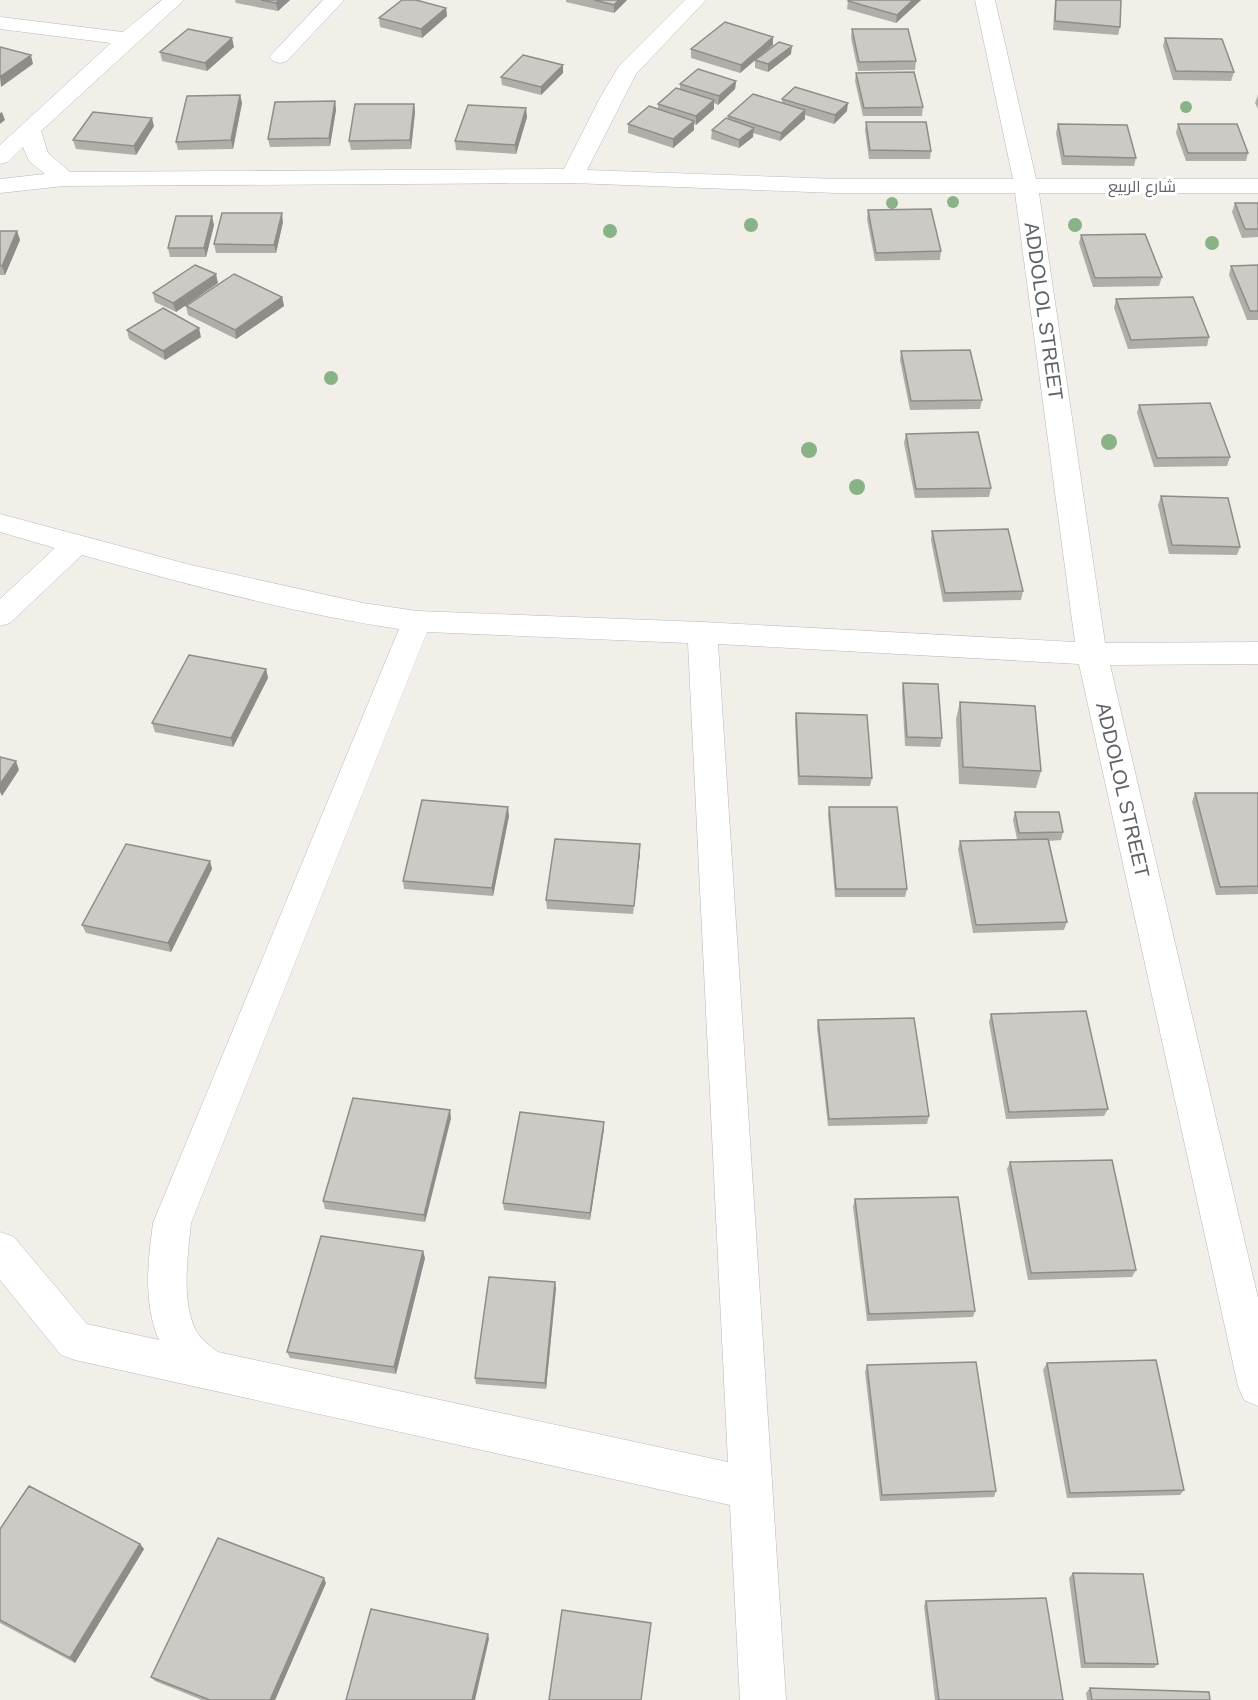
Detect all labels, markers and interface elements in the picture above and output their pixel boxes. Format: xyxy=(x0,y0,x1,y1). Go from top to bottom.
street label: شارع الربيع xyxy=(1108,178,1176,198)
street label: ADDOLOL STREET xyxy=(1021,221,1067,401)
street label: ADDOLOL STREET xyxy=(1092,700,1154,880)

